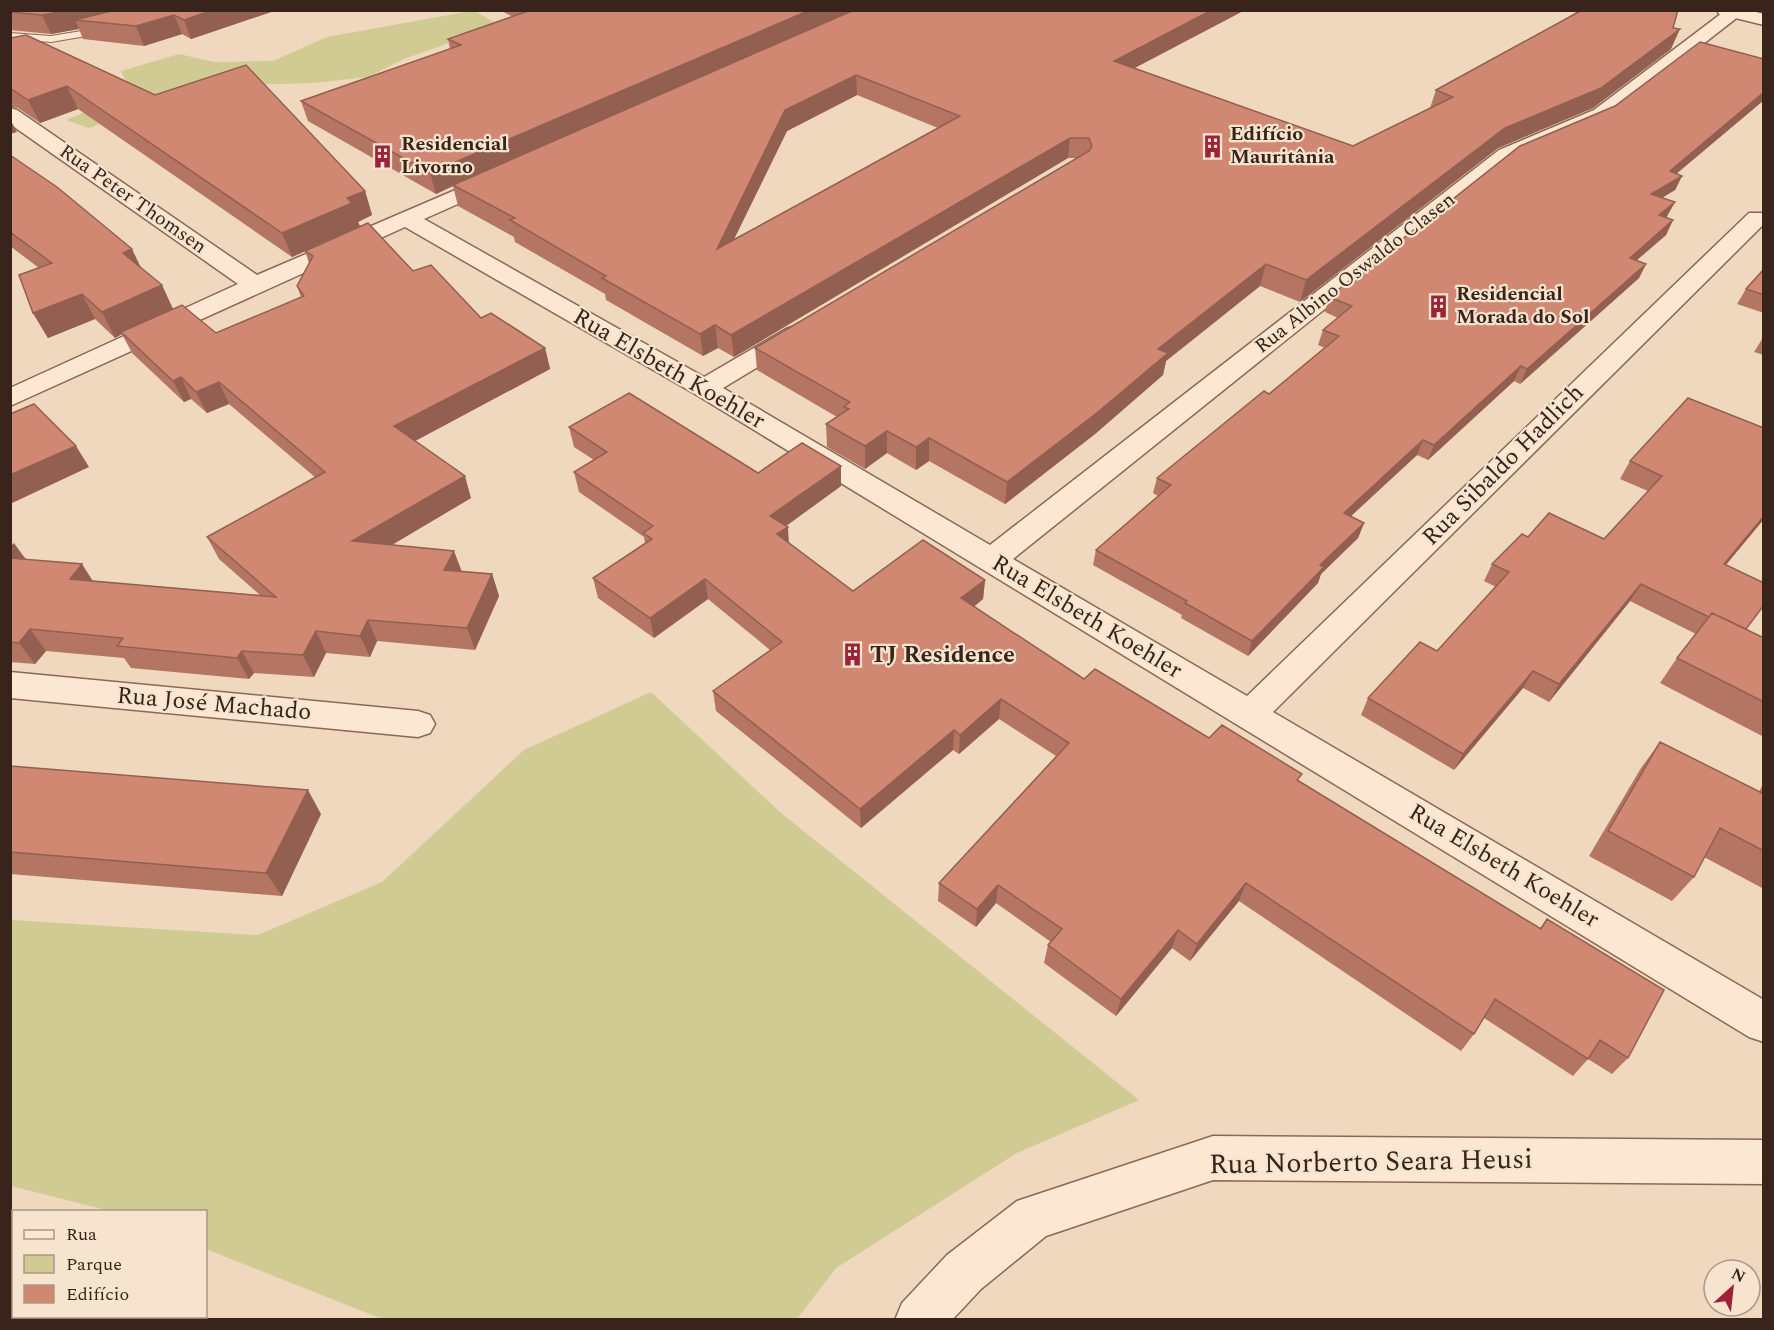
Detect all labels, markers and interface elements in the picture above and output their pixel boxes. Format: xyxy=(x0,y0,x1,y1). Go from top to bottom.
place label: Edifício Mauritânia xyxy=(1230,119,1335,172)
place label: Residencial Livorno xyxy=(401,129,508,182)
building icon: Edifício Mauritânia xyxy=(1199,133,1225,159)
street label: Rua Peter Thomsen xyxy=(53,137,213,261)
building icon: Residencial Livorno xyxy=(370,143,396,169)
street label: Rua Albino Oswaldo Clasen xyxy=(1248,185,1462,361)
place label: Residencial Morada do Sol xyxy=(1456,279,1589,332)
building icon: Residencial Morada do Sol xyxy=(1425,293,1451,319)
street label: Rua Elsbeth Koehler xyxy=(566,299,772,439)
street label: Rua Sibaldo Hadlich xyxy=(1414,376,1592,554)
street label: Rua Elsbeth Koehler xyxy=(985,546,1189,688)
place label: TJ Residence xyxy=(870,637,1015,673)
building icon: TJ Residence xyxy=(839,642,865,668)
street label: Rua José Machado xyxy=(115,678,313,730)
street label: Rua Elsbeth Koehler xyxy=(1402,795,1606,937)
street label: Rua Norberto Seara Heusi xyxy=(1209,1138,1533,1186)
legend xyxy=(12,1210,207,1318)
text: Rua xyxy=(66,1221,97,1248)
text: Parque xyxy=(66,1251,122,1278)
north arrow xyxy=(1702,1258,1762,1318)
text: N xyxy=(1727,1262,1750,1289)
text: Edifício xyxy=(66,1281,129,1308)

